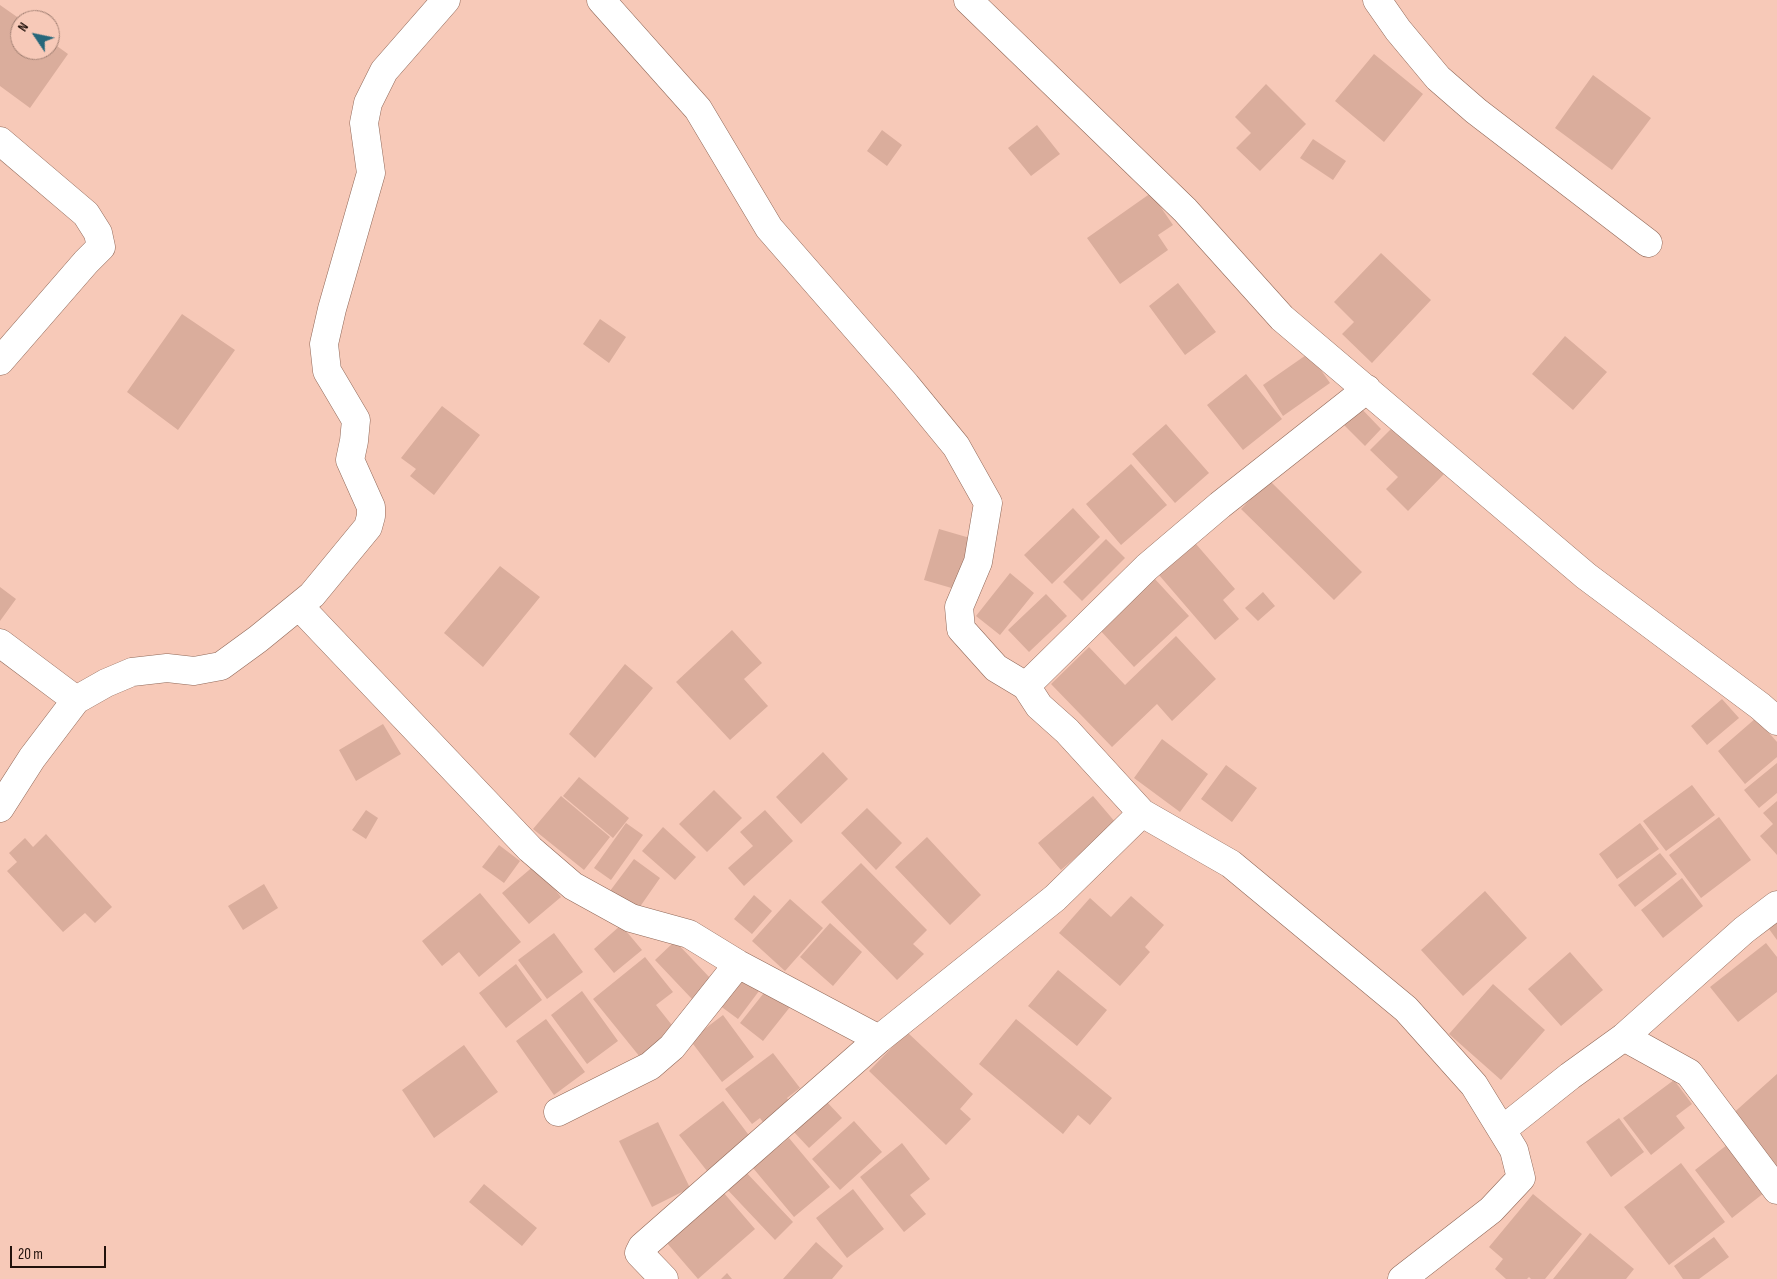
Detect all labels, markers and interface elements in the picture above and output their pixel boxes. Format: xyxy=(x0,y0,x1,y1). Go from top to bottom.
north arrow xyxy=(10,10,60,60)
text: N xyxy=(14,19,32,35)
scale bar xyxy=(12,1236,109,1268)
text: 20 m xyxy=(18,1245,43,1264)

